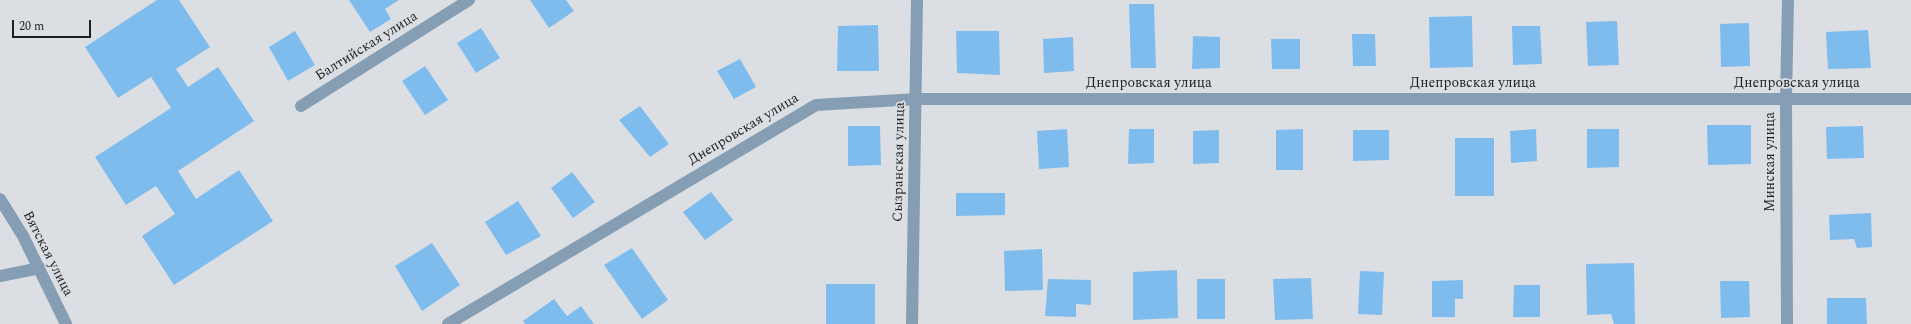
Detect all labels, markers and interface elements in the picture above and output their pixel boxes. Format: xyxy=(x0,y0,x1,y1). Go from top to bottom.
street label: Балтийская улица xyxy=(313,9,421,85)
scale bar xyxy=(14,12,93,38)
text: 20 m xyxy=(19,17,44,36)
street label: Днепровская улица xyxy=(1086,76,1212,92)
street label: Днепровская улица xyxy=(1410,76,1536,92)
street label: Днепровская улица xyxy=(1734,76,1860,92)
street label: Днепровская улица xyxy=(686,90,802,170)
street label: Сызранская улица xyxy=(891,102,909,222)
street label: Минская улица xyxy=(1763,112,1779,212)
street label: Вятская улица xyxy=(18,209,76,299)

